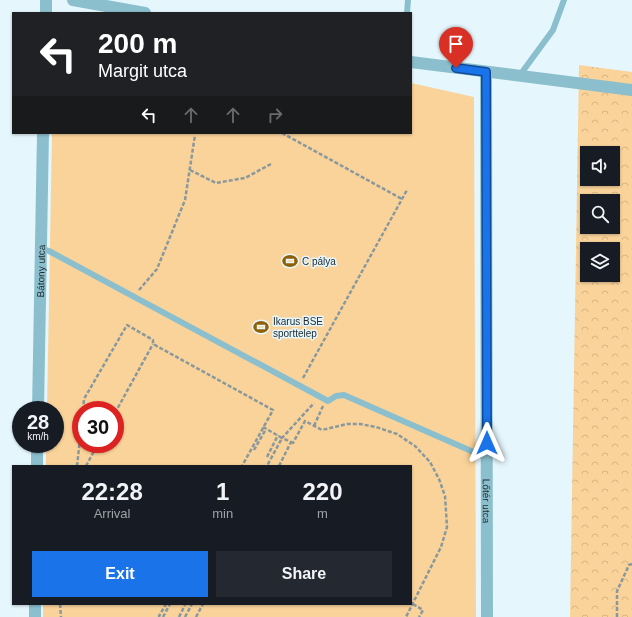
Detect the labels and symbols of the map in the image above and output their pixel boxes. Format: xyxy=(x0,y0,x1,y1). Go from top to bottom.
pin xyxy=(439,27,473,68)
street label: Bátony utca xyxy=(35,244,47,298)
sports icon: C pálya xyxy=(281,252,299,270)
place label: C pálya xyxy=(302,256,336,267)
place label: Ikarus BSE sporttelep xyxy=(273,316,323,339)
sports icon: Ikarus BSE sporttelep xyxy=(252,318,270,336)
speed limit sign: 30 xyxy=(72,401,124,453)
position arrow xyxy=(466,422,508,464)
street label: Lőtér utca xyxy=(481,479,492,524)

